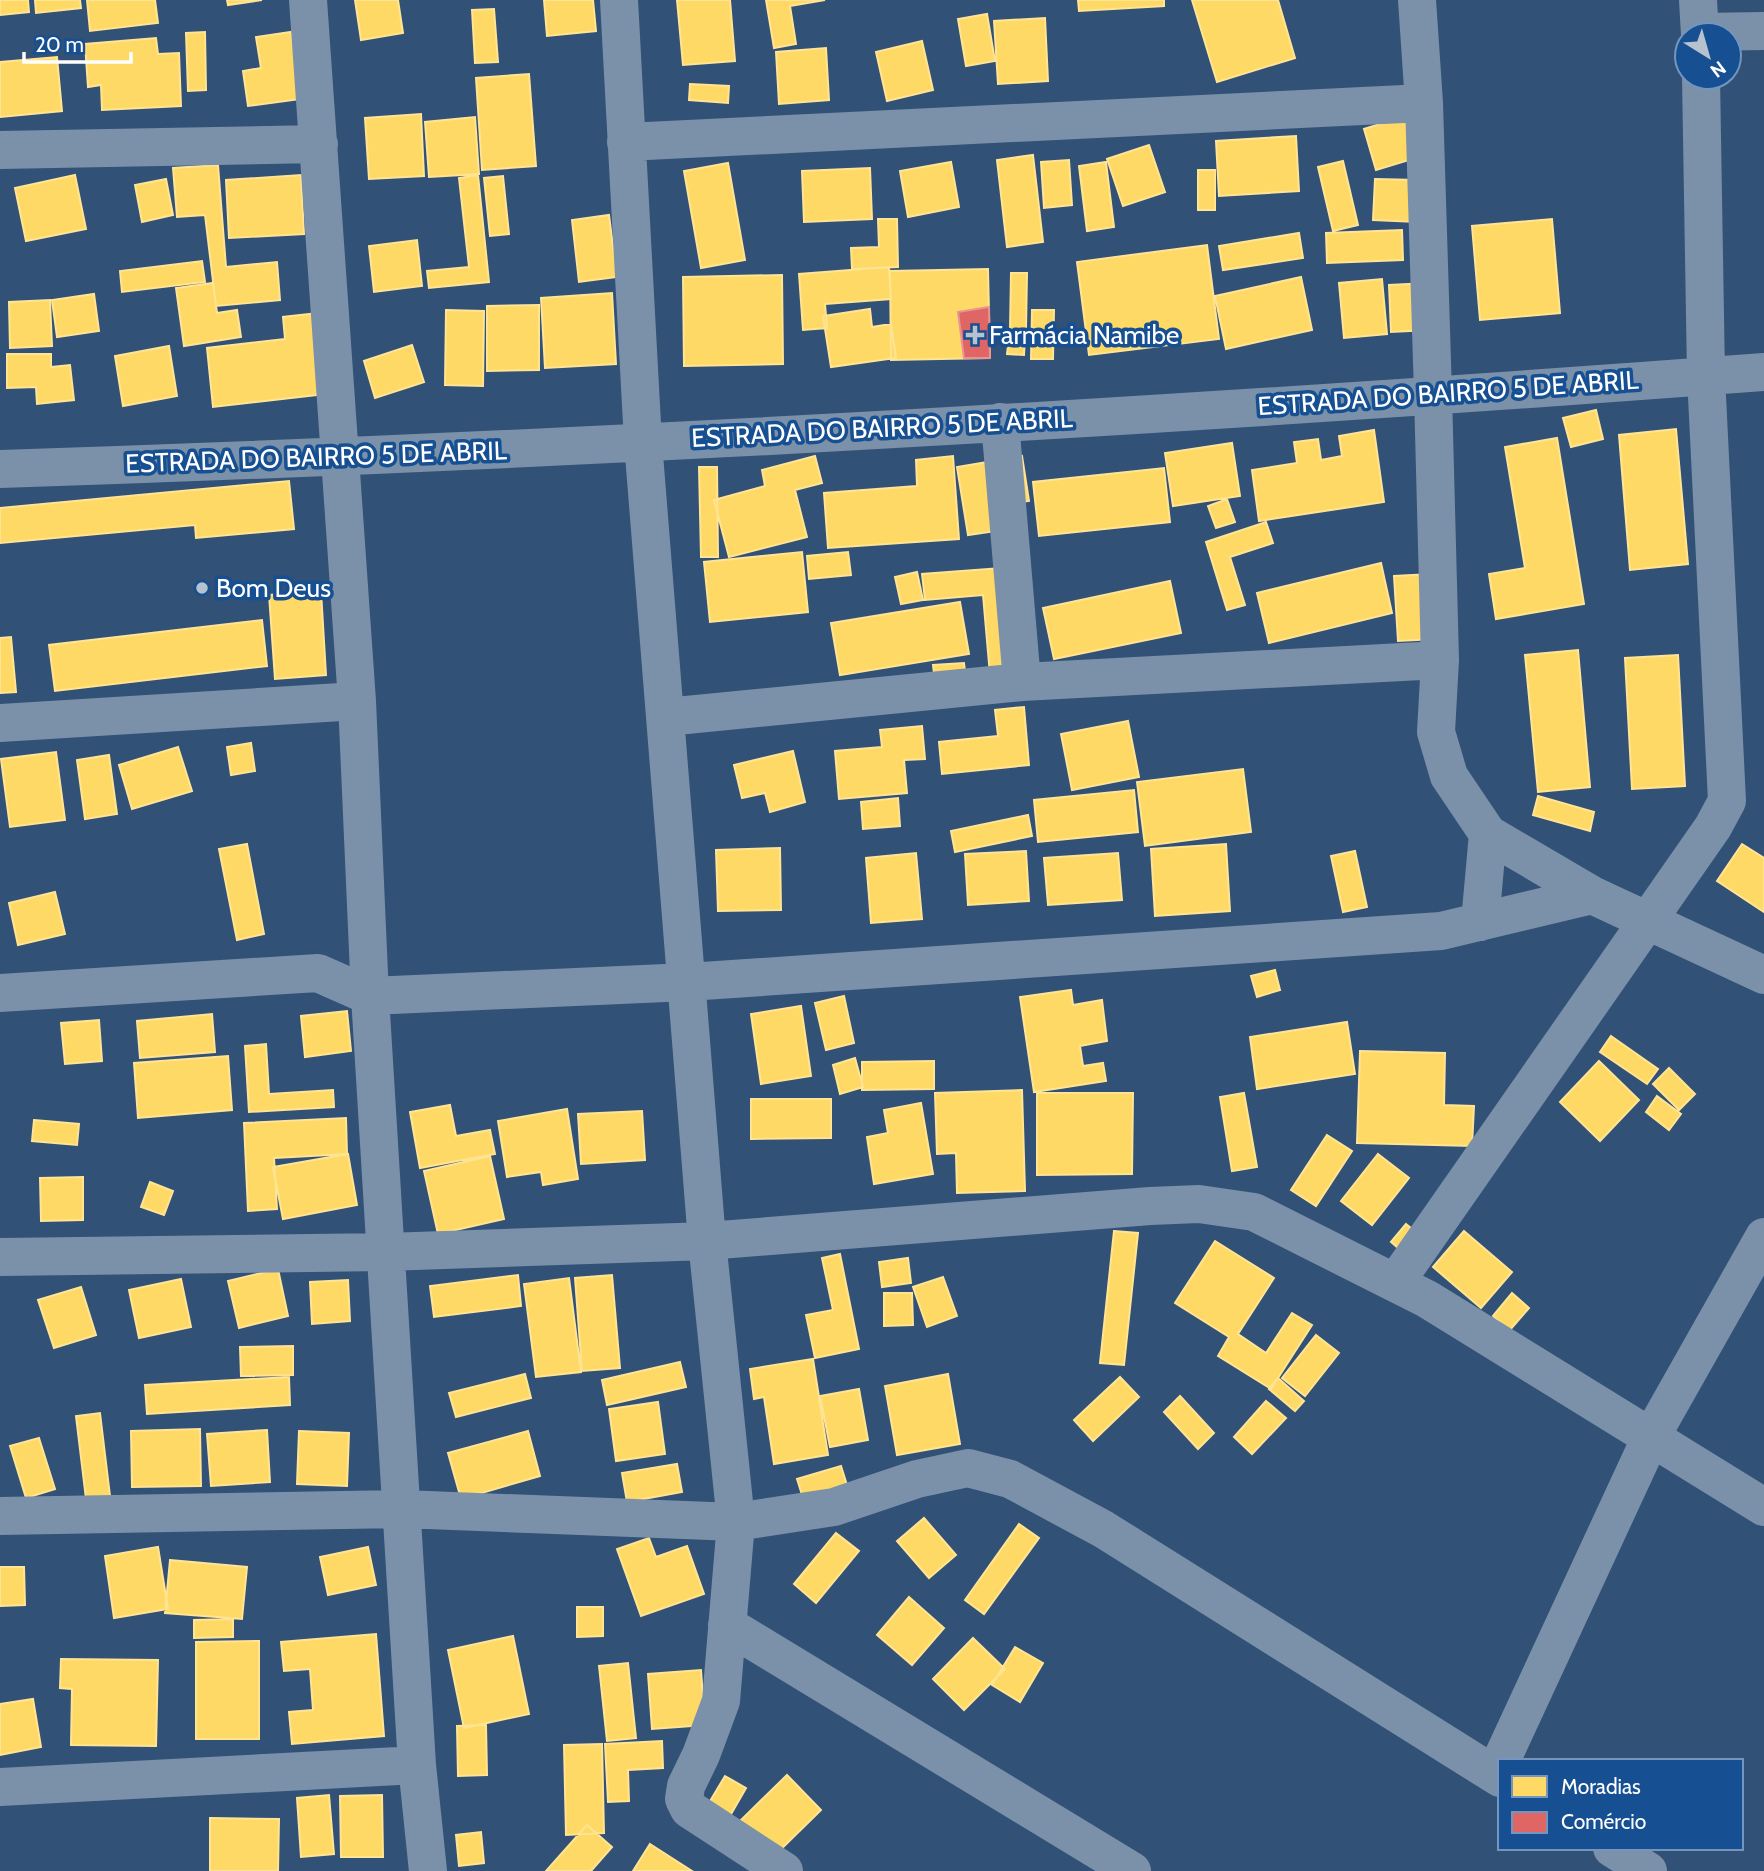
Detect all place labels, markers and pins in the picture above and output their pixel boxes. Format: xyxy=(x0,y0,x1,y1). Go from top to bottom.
place label: Farmácia Namibe xyxy=(989,319,1179,351)
marker: Farmácia Namibe xyxy=(967,327,983,343)
place label: Bom Deus xyxy=(216,572,331,604)
marker: Bom Deus xyxy=(194,580,210,596)

